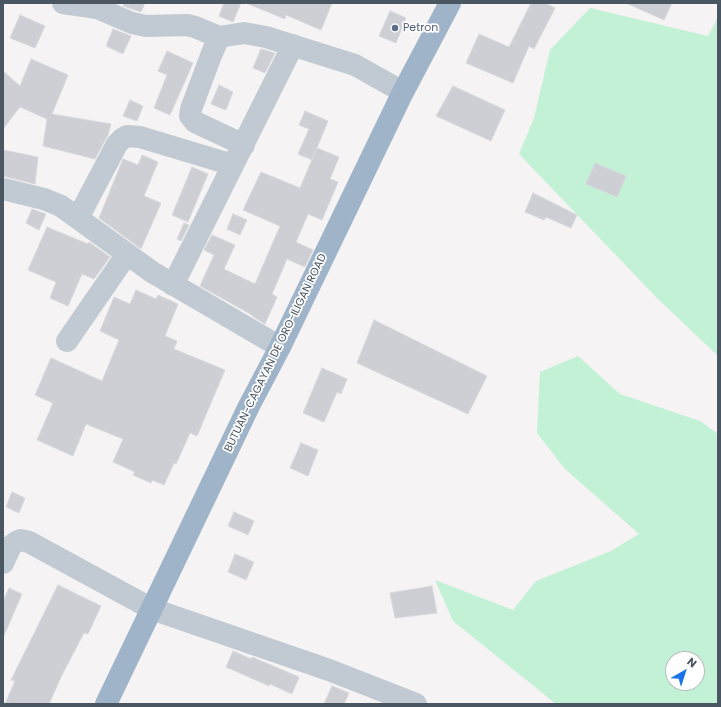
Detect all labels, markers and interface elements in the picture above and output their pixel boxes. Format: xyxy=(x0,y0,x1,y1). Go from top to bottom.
place label: Petron xyxy=(403,21,438,35)
marker: Petron xyxy=(390,23,400,33)
street label: BUTUAN-CAGAYAN DE ORO-ILIGAN ROAD xyxy=(222,252,330,454)
north arrow xyxy=(665,651,705,691)
text: N xyxy=(684,654,700,671)

